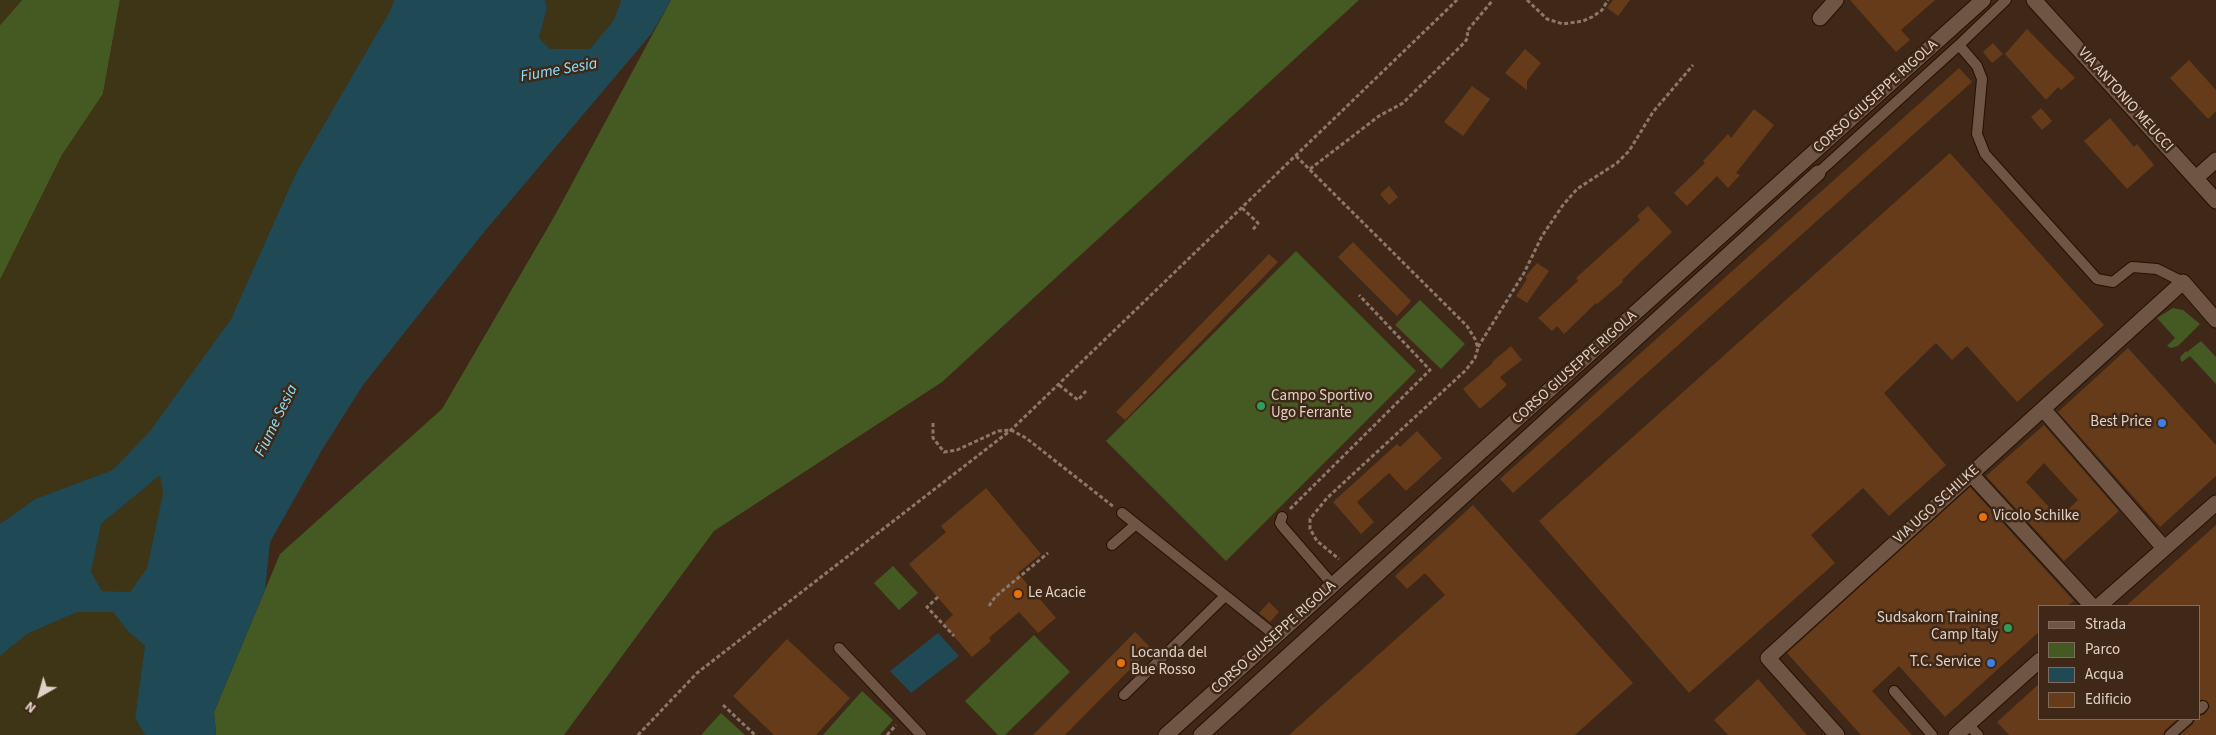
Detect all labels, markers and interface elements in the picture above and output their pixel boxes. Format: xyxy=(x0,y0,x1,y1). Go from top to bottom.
street label: CORSO GIUSEPPE RIGOLA xyxy=(1810,36,1942,158)
street label: VIA ANTONIO MEUCCI xyxy=(2073,44,2177,156)
water label: Fiume Sesia xyxy=(519,55,599,87)
street label: CORSO GIUSEPPE RIGOLA xyxy=(1509,307,1641,429)
water label: Fiume Sesia xyxy=(251,382,303,460)
place label: Campo Sportivo Ugo Ferrante xyxy=(1271,388,1373,423)
marker: Campo Sportivo Ugo Ferrante xyxy=(1255,400,1267,412)
place label: Best Price xyxy=(2090,414,2152,432)
marker: Best Price xyxy=(2156,417,2168,429)
street label: VIA UGO SCHILKE xyxy=(1891,462,1983,548)
place label: Vicolo Schilke xyxy=(1993,508,2079,526)
marker: Vicolo Schilke xyxy=(1977,511,1989,523)
street label: CORSO GIUSEPPE RIGOLA xyxy=(1208,577,1340,699)
place label: Le Acacie xyxy=(1028,585,1086,603)
marker: Le Acacie xyxy=(1012,588,1024,600)
legend xyxy=(2038,605,2201,720)
place label: Sudsakorn Training Camp Italy xyxy=(1877,610,1998,645)
text: Strada xyxy=(2085,614,2126,635)
marker: Sudsakorn Training Camp Italy xyxy=(2002,622,2014,634)
text: Parco xyxy=(2085,639,2120,660)
place label: Locanda del Bue Rosso xyxy=(1131,645,1207,680)
place label: T.C. Service xyxy=(1910,654,1981,672)
marker: Locanda del Bue Rosso xyxy=(1115,657,1127,669)
marker: T.C. Service xyxy=(1985,657,1997,669)
text: Acqua xyxy=(2085,664,2124,685)
north arrow xyxy=(15,670,65,720)
text: Edificio xyxy=(2085,689,2132,710)
text: N xyxy=(21,696,41,718)

